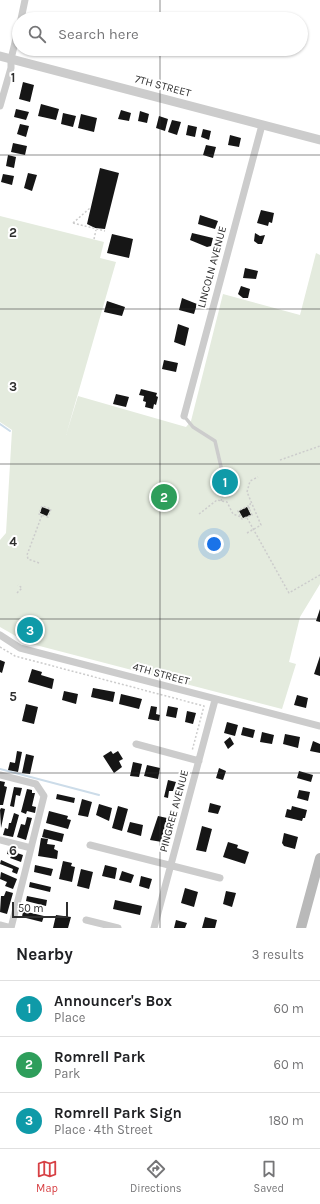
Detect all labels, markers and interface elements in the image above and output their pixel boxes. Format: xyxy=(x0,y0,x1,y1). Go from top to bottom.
search box xyxy=(12,12,308,56)
icon: search xyxy=(26,23,48,45)
text: Search here xyxy=(58,25,139,43)
text: 1 xyxy=(11,70,15,85)
street label: 7TH STREET xyxy=(134,72,193,100)
text: 2 xyxy=(9,225,17,240)
street label: LINCOLN AVENUE xyxy=(195,225,229,309)
text: 3 xyxy=(9,379,17,394)
pin: 1 xyxy=(212,467,238,497)
pin: 2 xyxy=(151,482,177,512)
text: 4 xyxy=(9,534,17,549)
your location xyxy=(204,534,224,554)
pin: 3 xyxy=(17,615,43,645)
street label: 4TH STREET xyxy=(131,660,191,688)
text: 5 xyxy=(9,689,17,704)
street label: PINGREE AVENUE xyxy=(157,768,191,854)
text: 6 xyxy=(9,843,17,858)
scale bar xyxy=(12,900,68,919)
text: 50 m xyxy=(18,902,44,915)
text: Nearby xyxy=(16,944,73,964)
text: 3 results xyxy=(252,947,304,962)
text: Announcer's Box xyxy=(54,992,172,1010)
text: 1 xyxy=(27,1001,31,1016)
text: 60 m xyxy=(274,1001,304,1016)
text: Place xyxy=(54,1010,85,1025)
text: Romrell Park xyxy=(54,1048,145,1066)
text: 2 xyxy=(25,1057,33,1072)
text: 60 m xyxy=(274,1057,304,1072)
text: Park xyxy=(54,1066,80,1081)
text: Romrell Park Sign xyxy=(54,1104,182,1122)
text: 3 xyxy=(25,1113,33,1128)
text: 180 m xyxy=(269,1113,304,1128)
text: Place · 4th Street xyxy=(54,1122,153,1137)
tab: Map xyxy=(36,1158,58,1195)
tab: Directions xyxy=(130,1158,182,1195)
tab: Saved xyxy=(254,1158,284,1195)

